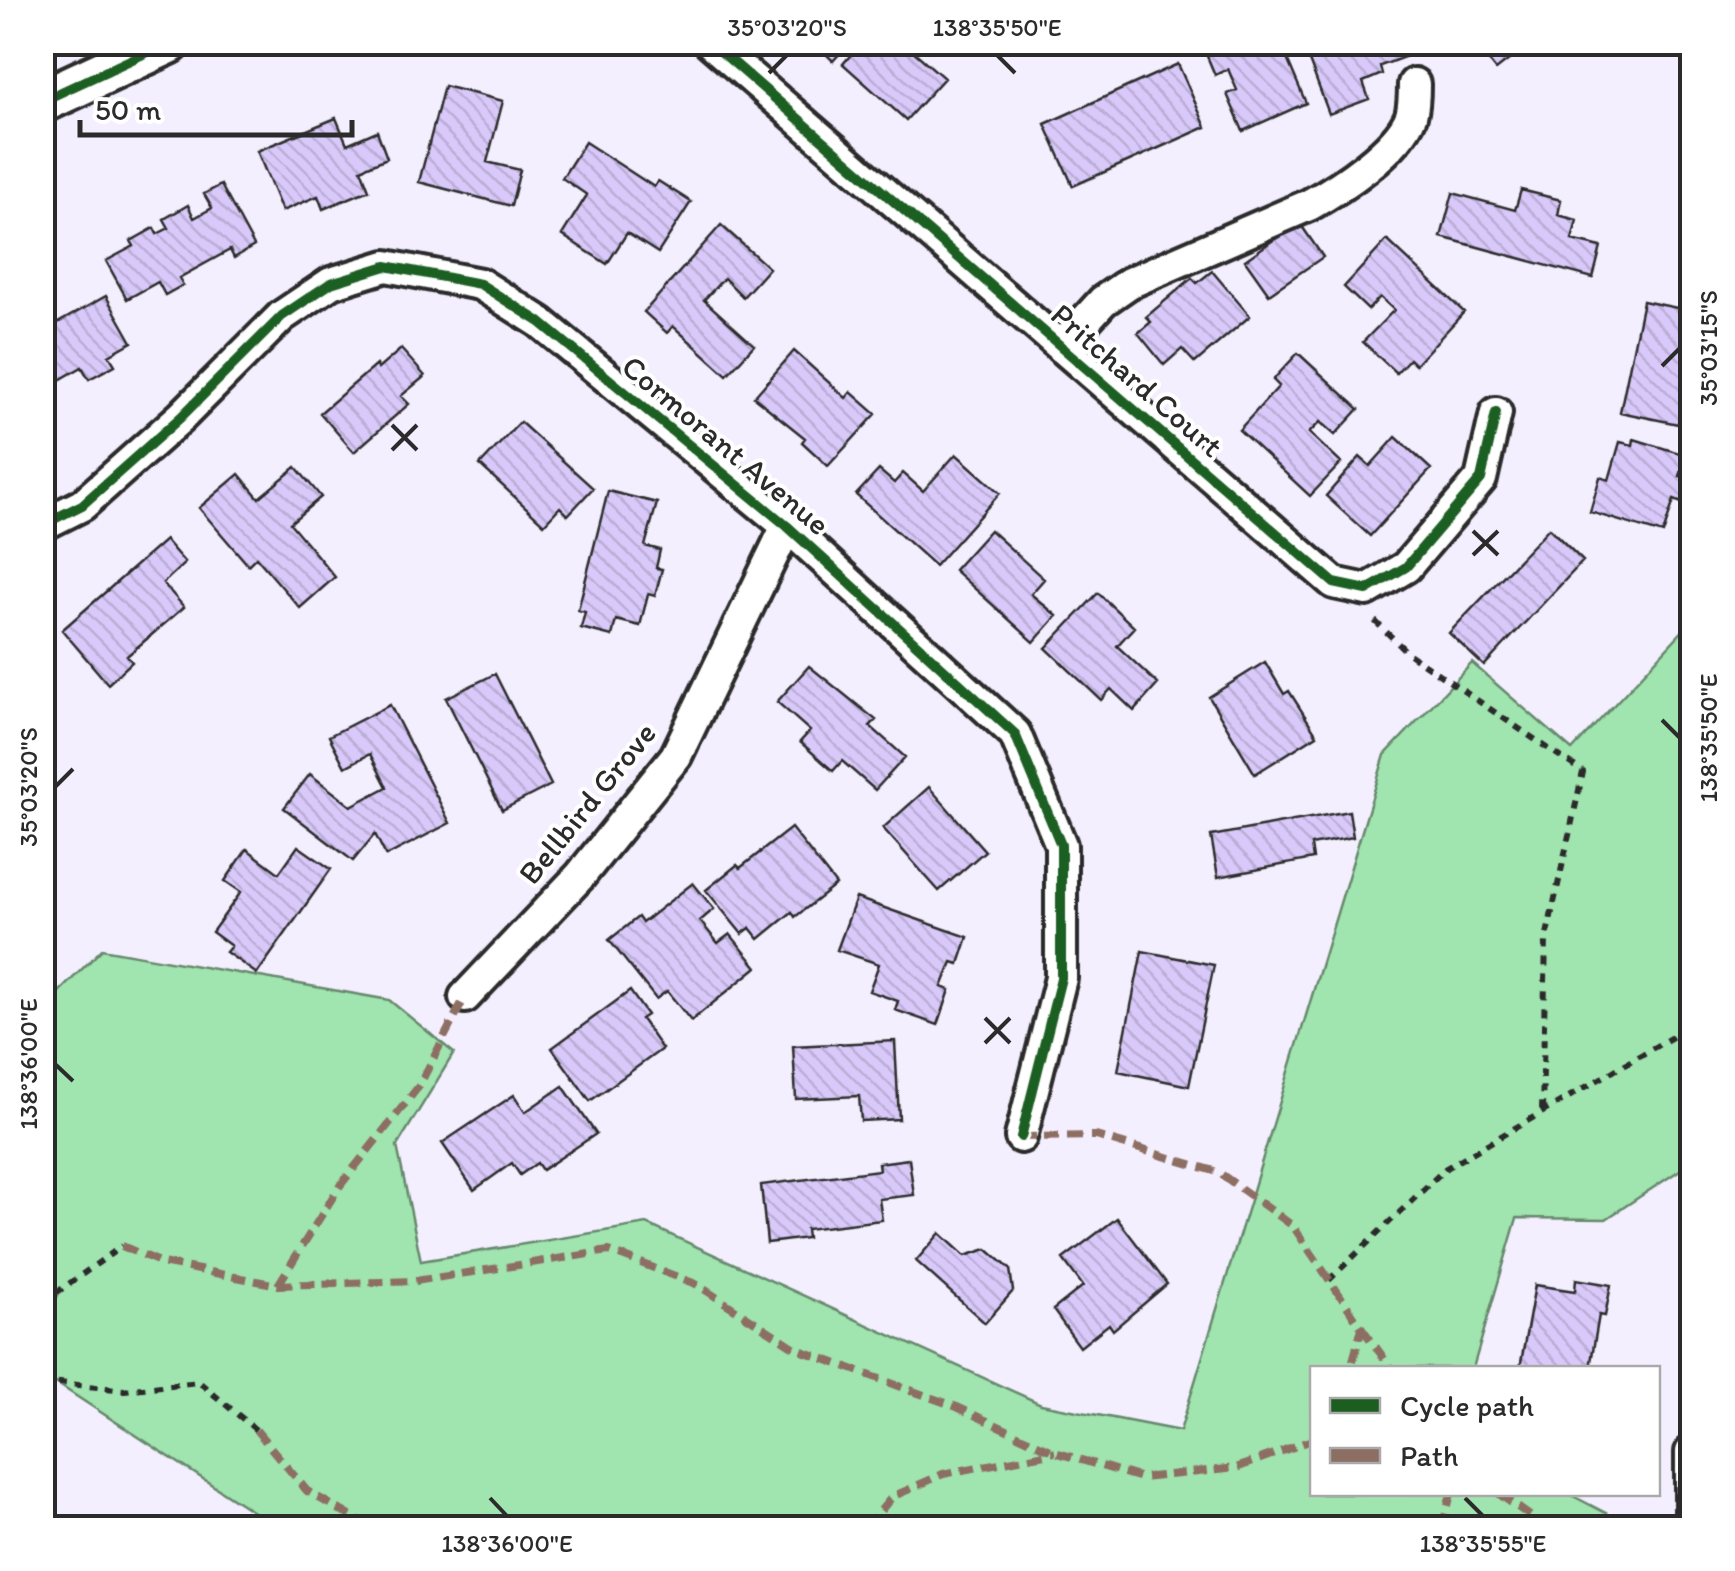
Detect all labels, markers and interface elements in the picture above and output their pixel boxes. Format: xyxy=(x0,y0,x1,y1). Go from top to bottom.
text: 35°03'20"S xyxy=(727,12,847,42)
text: 138°35'50"E xyxy=(932,12,1062,42)
scale bar xyxy=(80,75,352,137)
text: 50 m xyxy=(95,91,161,128)
text: 35°03'15"S xyxy=(1693,290,1723,406)
street label: Pritchard Court xyxy=(1043,295,1231,465)
street label: Cormorant Avenue xyxy=(614,347,838,543)
text: 138°35'50"E xyxy=(1693,673,1723,803)
street label: Bellbird Grove xyxy=(510,714,664,892)
text: 35°03'20"S xyxy=(13,727,43,847)
text: 138°36'00"E xyxy=(13,998,43,1130)
legend xyxy=(1310,1366,1660,1496)
text: Cycle path xyxy=(1400,1387,1534,1424)
text: Path xyxy=(1400,1437,1458,1474)
text: 138°36'00"E xyxy=(441,1528,573,1558)
text: 138°35'55"E xyxy=(1420,1528,1546,1558)

